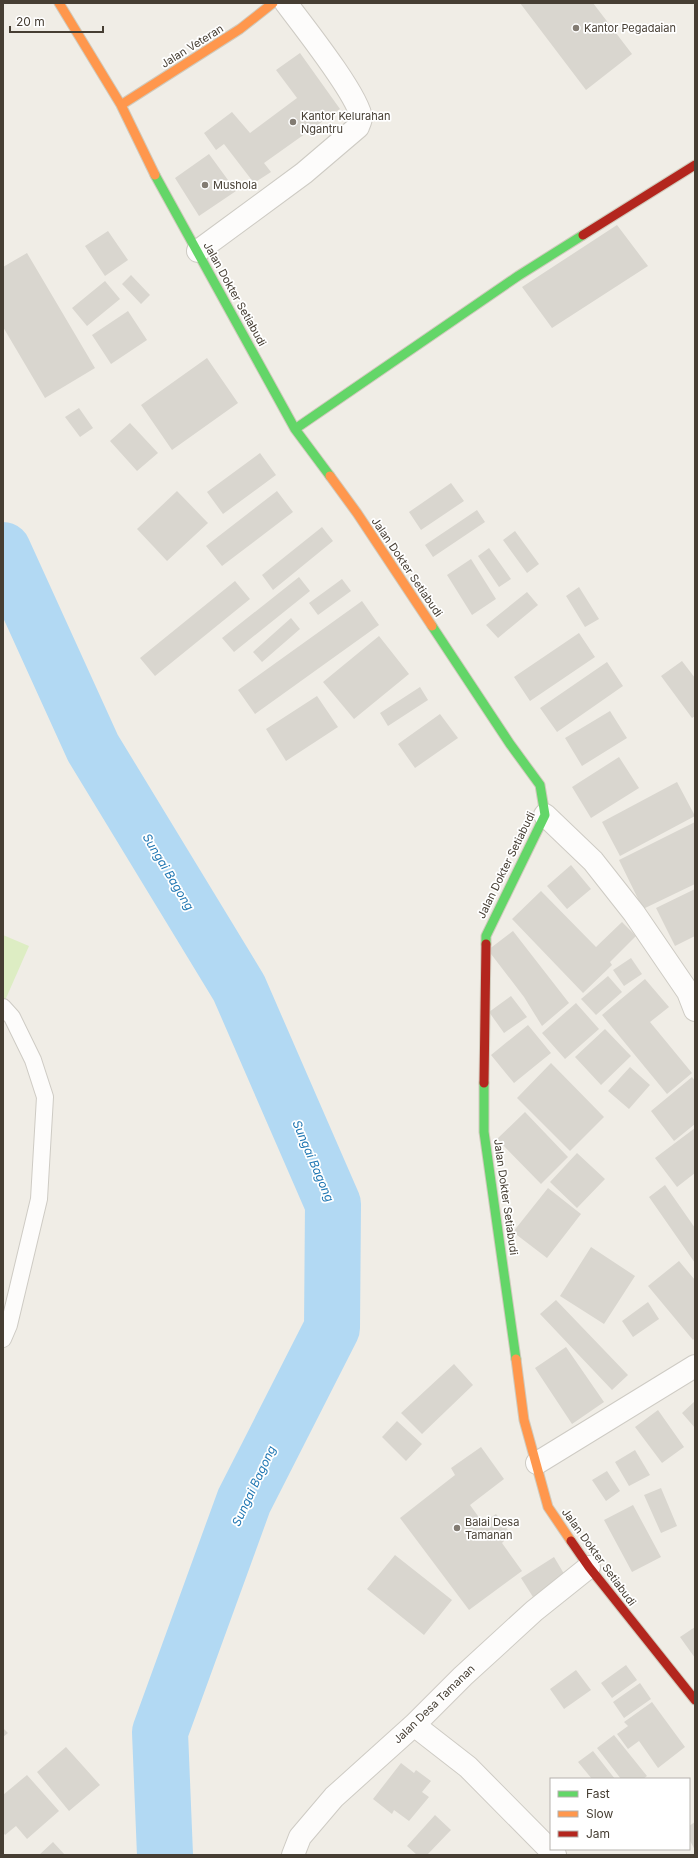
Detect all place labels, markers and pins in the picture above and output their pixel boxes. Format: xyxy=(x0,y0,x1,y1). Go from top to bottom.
place label: Kantor Pegadaian xyxy=(584,21,676,35)
marker: Kantor Pegadaian xyxy=(571,23,581,33)
place label: Kantor Kelurahan Ngantru xyxy=(301,109,390,136)
marker: Kantor Kelurahan Ngantru xyxy=(288,117,298,127)
place label: Mushola xyxy=(213,178,257,192)
marker: Mushola xyxy=(200,180,210,190)
place label: Balai Desa Tamanan xyxy=(465,1515,519,1542)
marker: Balai Desa Tamanan xyxy=(452,1523,462,1533)

